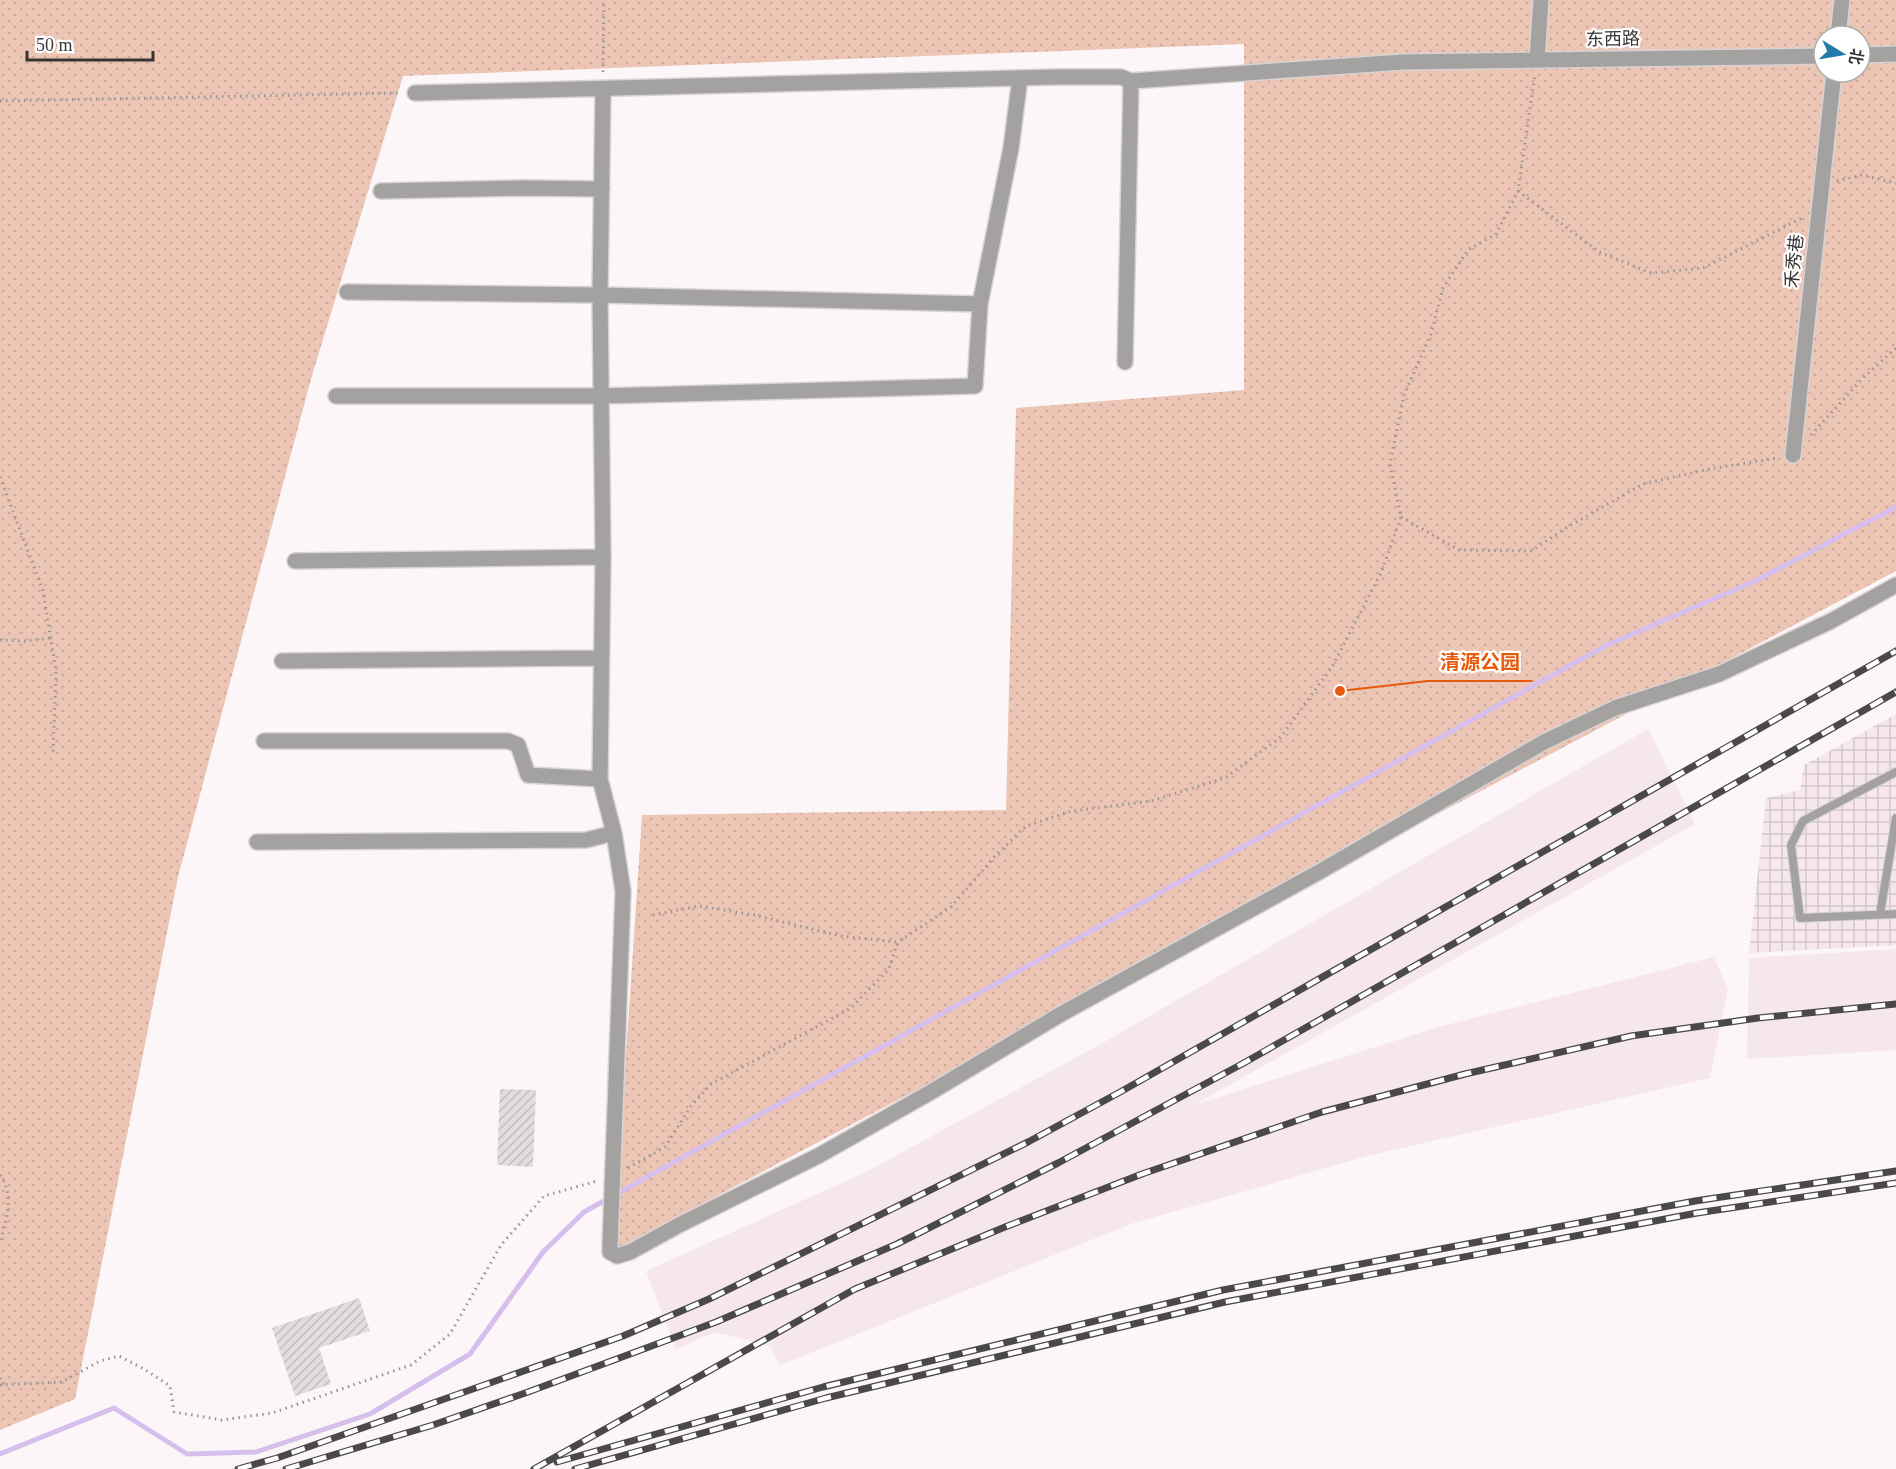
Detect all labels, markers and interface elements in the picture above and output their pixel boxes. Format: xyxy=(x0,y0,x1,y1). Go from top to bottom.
scale bar xyxy=(27,24,153,62)
north arrow xyxy=(1812,24,1872,84)
street label: 东西路 xyxy=(1586,29,1640,49)
text: 50 m xyxy=(36,35,73,55)
text: 北 xyxy=(1846,47,1866,66)
street label: 禾秀巷 xyxy=(1781,233,1807,289)
callout: 清源公园 xyxy=(1428,643,1532,681)
text: 清源公园 xyxy=(1440,651,1520,673)

